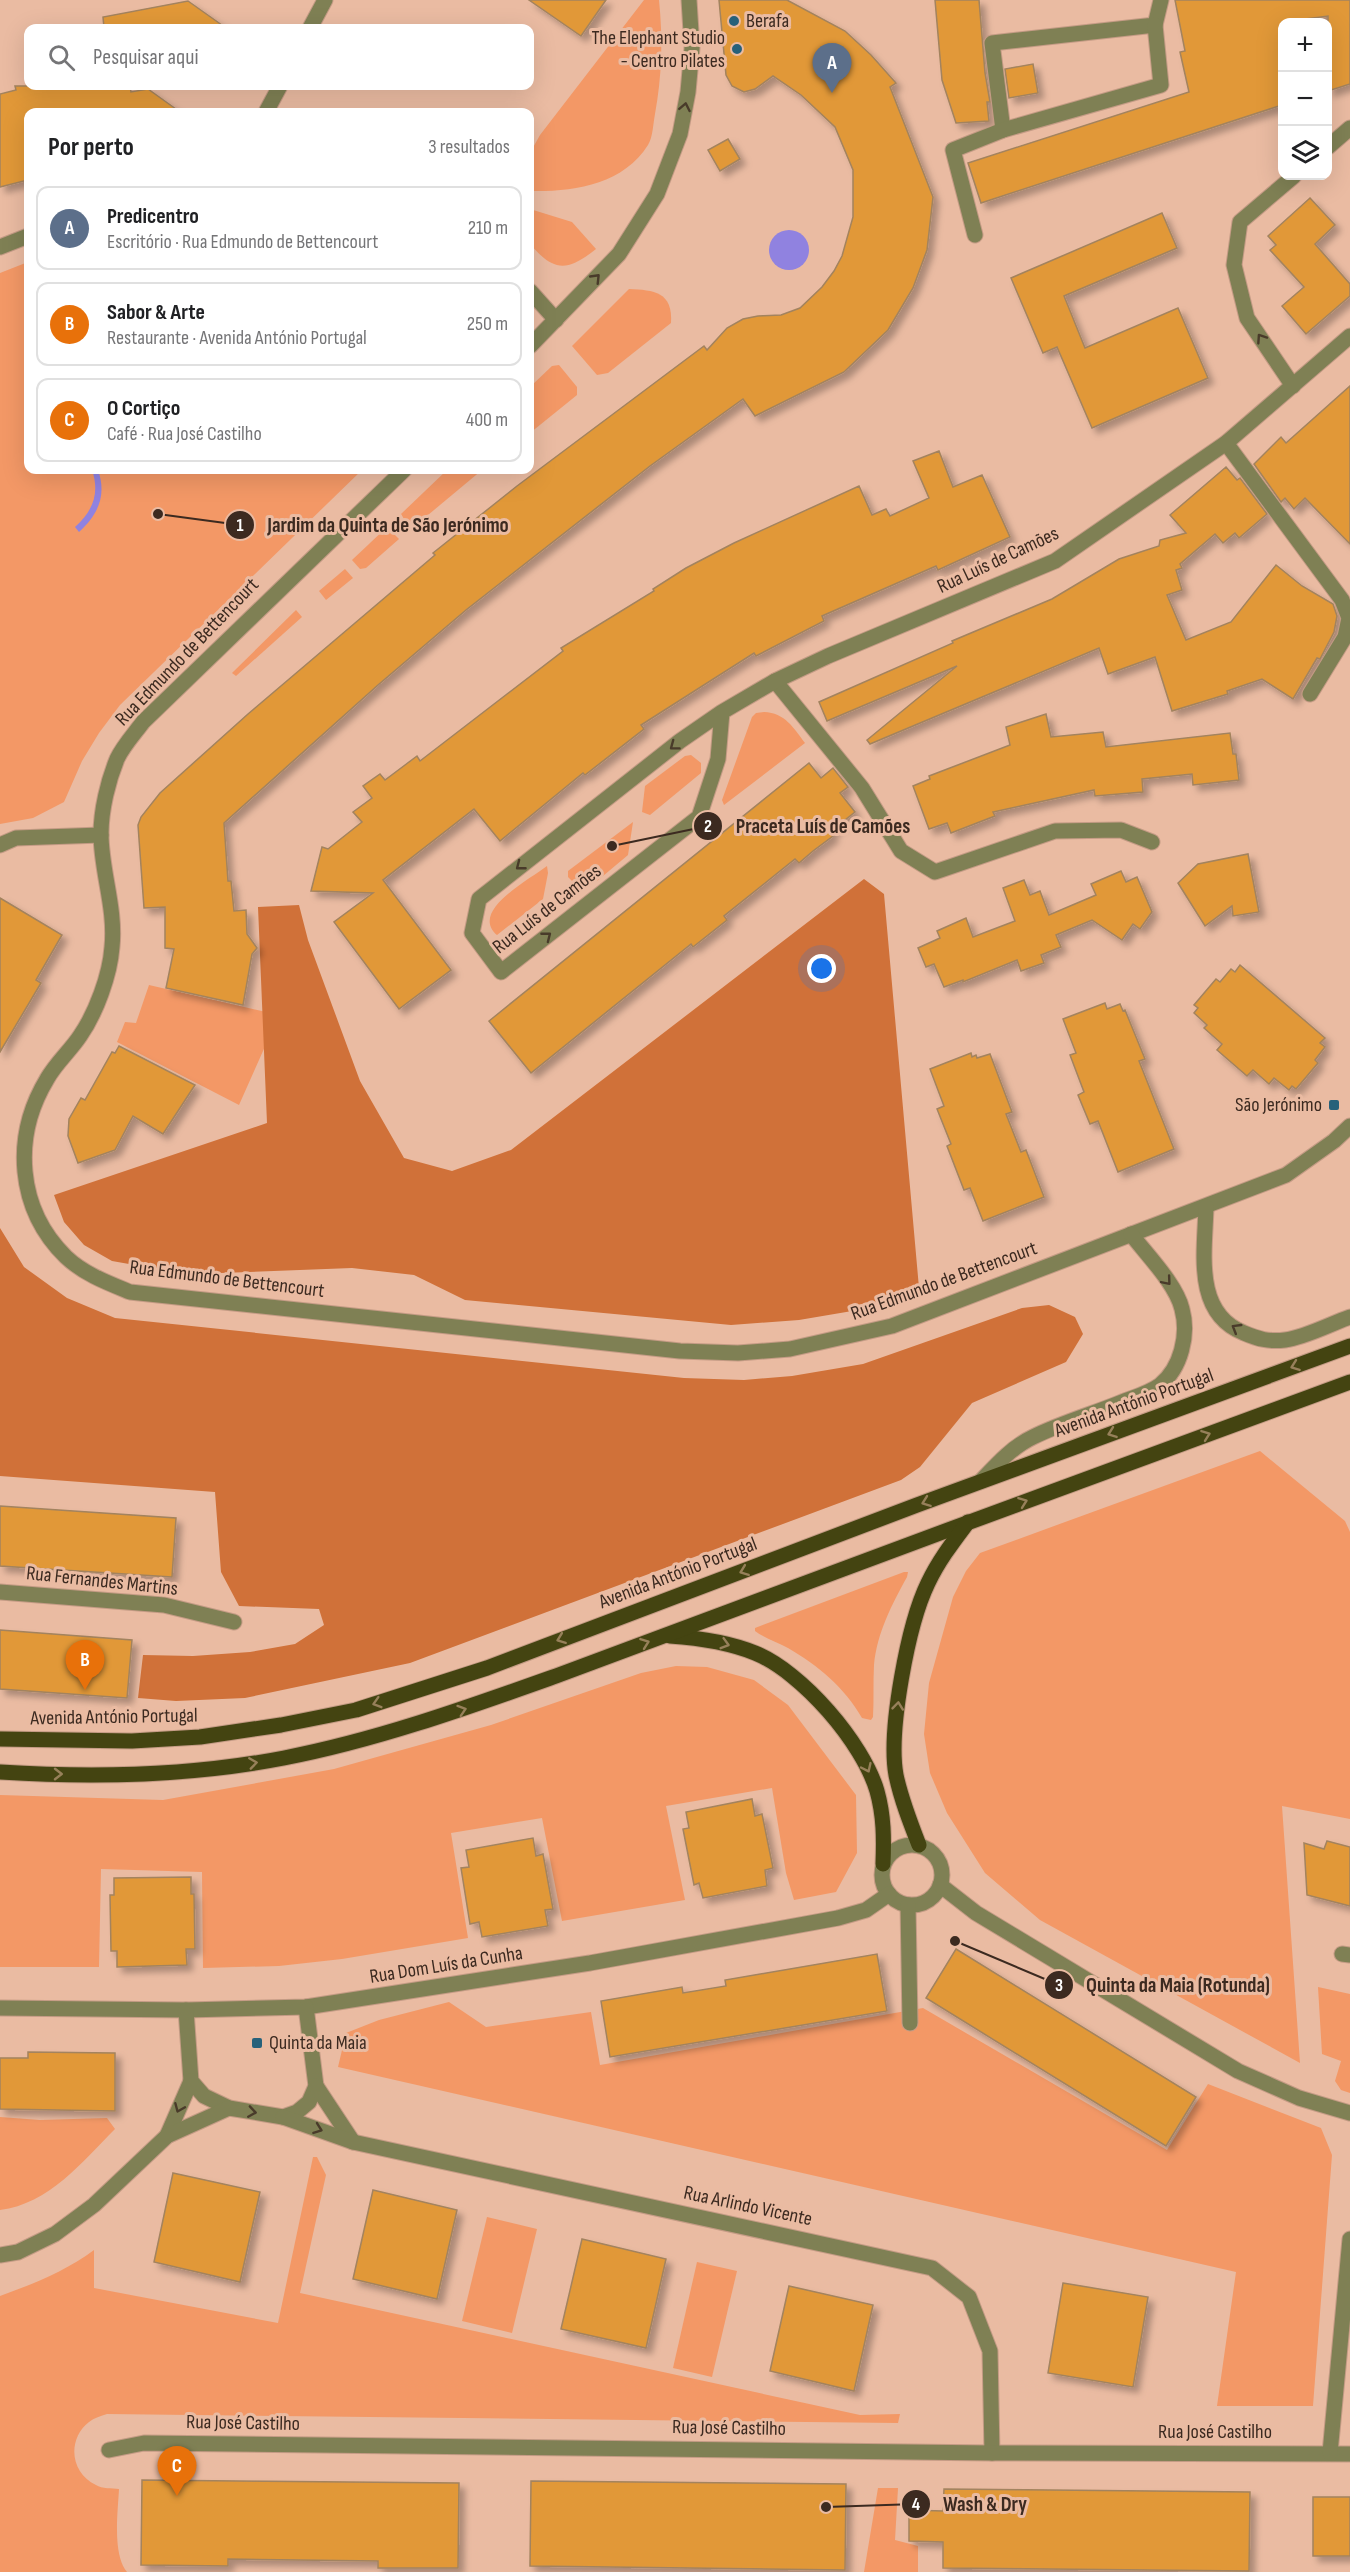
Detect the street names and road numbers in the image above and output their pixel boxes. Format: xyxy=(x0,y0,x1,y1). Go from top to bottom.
street label: Rua Luís de Camões xyxy=(933,521,1063,599)
street label: Rua Edmundo de Bettencourt xyxy=(110,573,264,731)
street label: Rua Luís de Camões xyxy=(488,859,606,959)
street label: Rua Edmundo de Bettencourt xyxy=(848,1236,1040,1326)
street label: Rua Edmundo de Bettencourt xyxy=(128,1255,326,1303)
street label: Avenida António Portugal xyxy=(1050,1363,1217,1443)
street label: Avenida António Portugal xyxy=(595,1532,760,1615)
street label: Rua Fernandes Martins xyxy=(25,1561,179,1601)
street label: Avenida António Portugal xyxy=(29,1704,198,1730)
street label: Rua Dom Luís da Cunha xyxy=(368,1941,524,1989)
street label: Rua Arlindo Vicente xyxy=(682,2181,814,2231)
street label: Rua José Castilho xyxy=(186,2410,300,2436)
street label: Rua José Castilho xyxy=(672,2415,786,2441)
street label: Rua José Castilho xyxy=(1158,2420,1272,2444)

